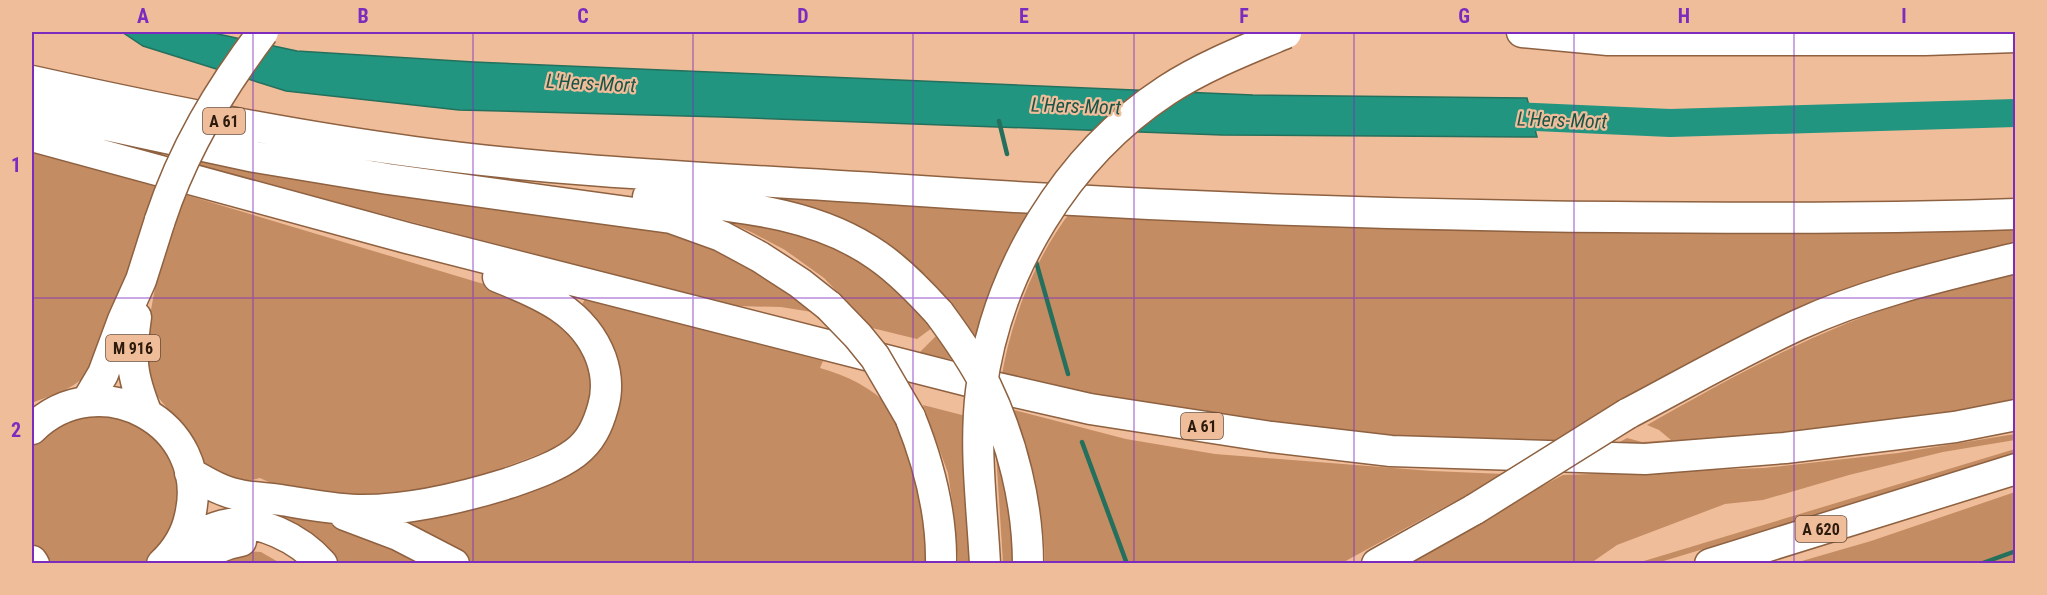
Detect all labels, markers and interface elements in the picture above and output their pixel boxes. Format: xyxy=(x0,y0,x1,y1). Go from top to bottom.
text: A xyxy=(137,4,149,28)
text: B xyxy=(357,4,369,28)
text: C xyxy=(577,4,589,28)
text: D xyxy=(797,4,809,28)
text: E xyxy=(1019,4,1029,28)
text: F xyxy=(1239,4,1249,28)
text: G xyxy=(1458,4,1470,28)
text: H xyxy=(1678,4,1690,28)
text: I xyxy=(1901,4,1907,28)
water label: L'Hers-Mort xyxy=(546,69,637,97)
water label: L'Hers-Mort xyxy=(1031,92,1122,120)
water label: L'Hers-Mort xyxy=(1517,106,1608,134)
road number: A 61 xyxy=(203,108,245,134)
text: 1 xyxy=(11,153,21,177)
road number: M 916 xyxy=(106,335,160,361)
road number: A 61 xyxy=(1181,413,1223,439)
text: 2 xyxy=(11,418,21,442)
road number: A 620 xyxy=(1796,516,1846,542)

